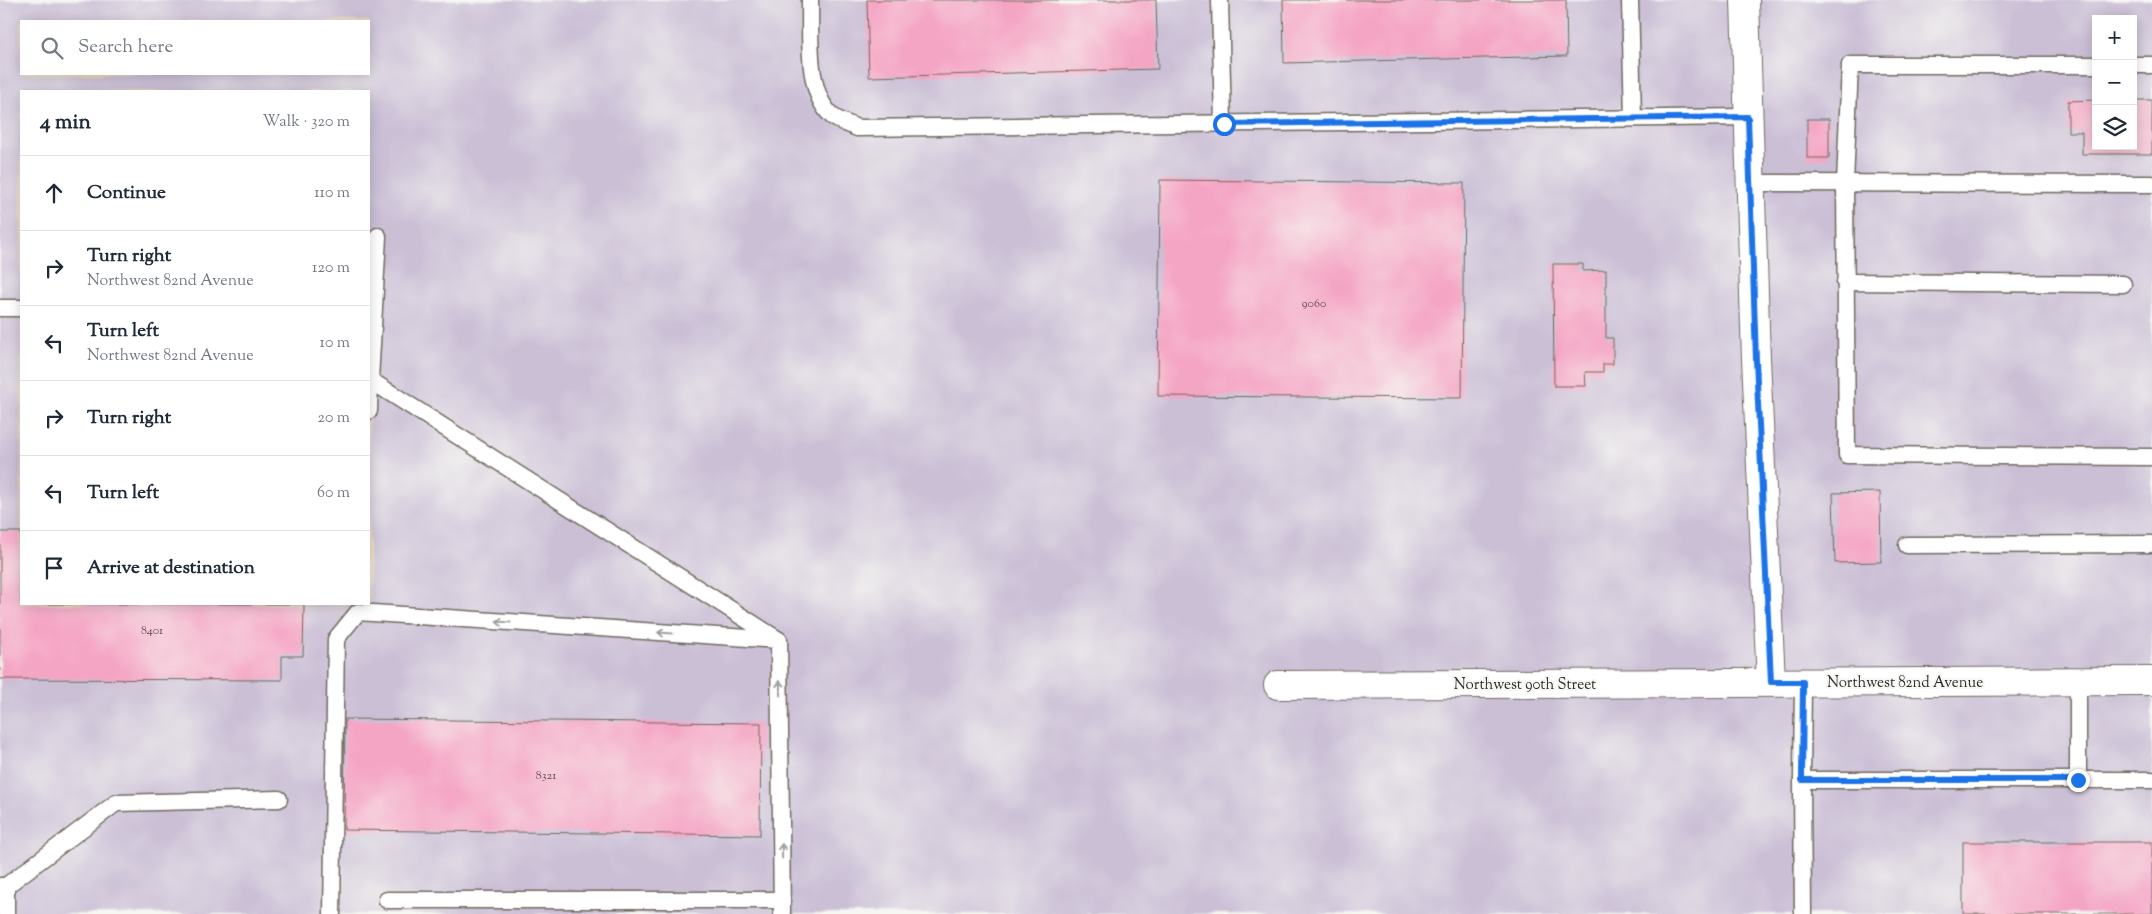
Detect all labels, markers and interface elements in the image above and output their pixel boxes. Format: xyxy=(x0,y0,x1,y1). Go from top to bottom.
map controls xyxy=(2092,15,2137,150)
button: + xyxy=(2092,15,2137,60)
search box xyxy=(20,20,370,75)
icon: search xyxy=(38,34,66,62)
text: Search here xyxy=(78,34,173,61)
button: − xyxy=(2092,60,2137,105)
button: layers xyxy=(2092,105,2137,150)
text: 4 min xyxy=(40,108,91,138)
text: Walk · 320 m xyxy=(263,111,350,134)
route start xyxy=(1213,113,1236,136)
icon: ahead xyxy=(40,179,68,207)
text: Continue xyxy=(87,180,166,207)
text: 110 m xyxy=(314,182,350,205)
text: Turn right xyxy=(87,243,171,270)
icon: right xyxy=(40,254,68,282)
text: 120 m xyxy=(312,257,350,280)
text: Northwest 82nd Avenue xyxy=(87,270,254,293)
house number: 9060 xyxy=(1302,295,1326,313)
text: Turn left xyxy=(87,318,159,345)
icon: left xyxy=(40,329,68,357)
text: 10 m xyxy=(320,332,350,355)
text: Northwest 82nd Avenue xyxy=(87,345,254,368)
icon: right xyxy=(40,404,68,432)
text: Turn right xyxy=(87,405,171,432)
text: 20 m xyxy=(317,407,350,430)
icon: left xyxy=(40,479,68,507)
text: Turn left xyxy=(87,480,159,507)
text: 60 m xyxy=(317,482,350,505)
icon: arrive xyxy=(40,554,68,582)
text: Arrive at destination xyxy=(87,555,255,582)
one-way arrow xyxy=(495,617,511,626)
house number: 8401 xyxy=(141,622,163,640)
one-way arrow xyxy=(657,628,673,637)
street label: Northwest 82nd Avenue xyxy=(1827,673,1983,694)
street label: Northwest 90th Street xyxy=(1454,675,1596,696)
one-way arrow xyxy=(775,681,785,697)
house number: 8321 xyxy=(536,767,556,785)
route end xyxy=(2067,769,2090,792)
one-way arrow xyxy=(777,843,787,860)

